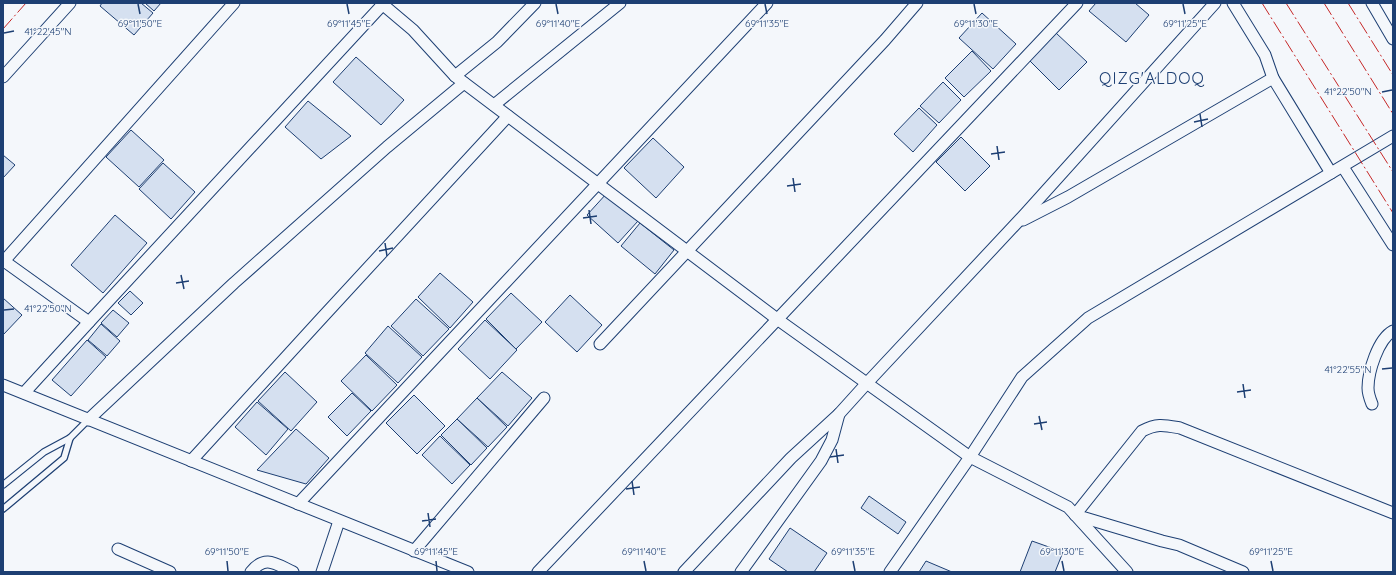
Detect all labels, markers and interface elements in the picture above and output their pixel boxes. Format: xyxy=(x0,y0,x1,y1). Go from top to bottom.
text: 69°11'50"E xyxy=(118,17,163,30)
text: 69°11'45"E xyxy=(327,17,371,30)
text: 69°11'40"E xyxy=(536,17,580,30)
text: 69°11'35"E xyxy=(745,17,789,30)
text: 69°11'30"E xyxy=(954,17,998,30)
text: 69°11'25"E xyxy=(1163,17,1207,30)
text: 41°22'45"N xyxy=(24,25,72,38)
district label: QIZG'ALDOQ xyxy=(1099,68,1205,88)
text: 41°22'50"N xyxy=(1324,85,1372,98)
text: 41°22'50"N xyxy=(24,302,72,315)
text: 41°22'55"N xyxy=(1324,363,1372,376)
text: 69°11'50"E xyxy=(205,545,250,558)
text: 69°11'45"E xyxy=(414,545,458,558)
text: 69°11'40"E xyxy=(622,545,666,558)
text: 69°11'35"E xyxy=(831,545,875,558)
text: 69°11'30"E xyxy=(1040,545,1084,558)
text: 69°11'25"E xyxy=(1249,545,1293,558)

